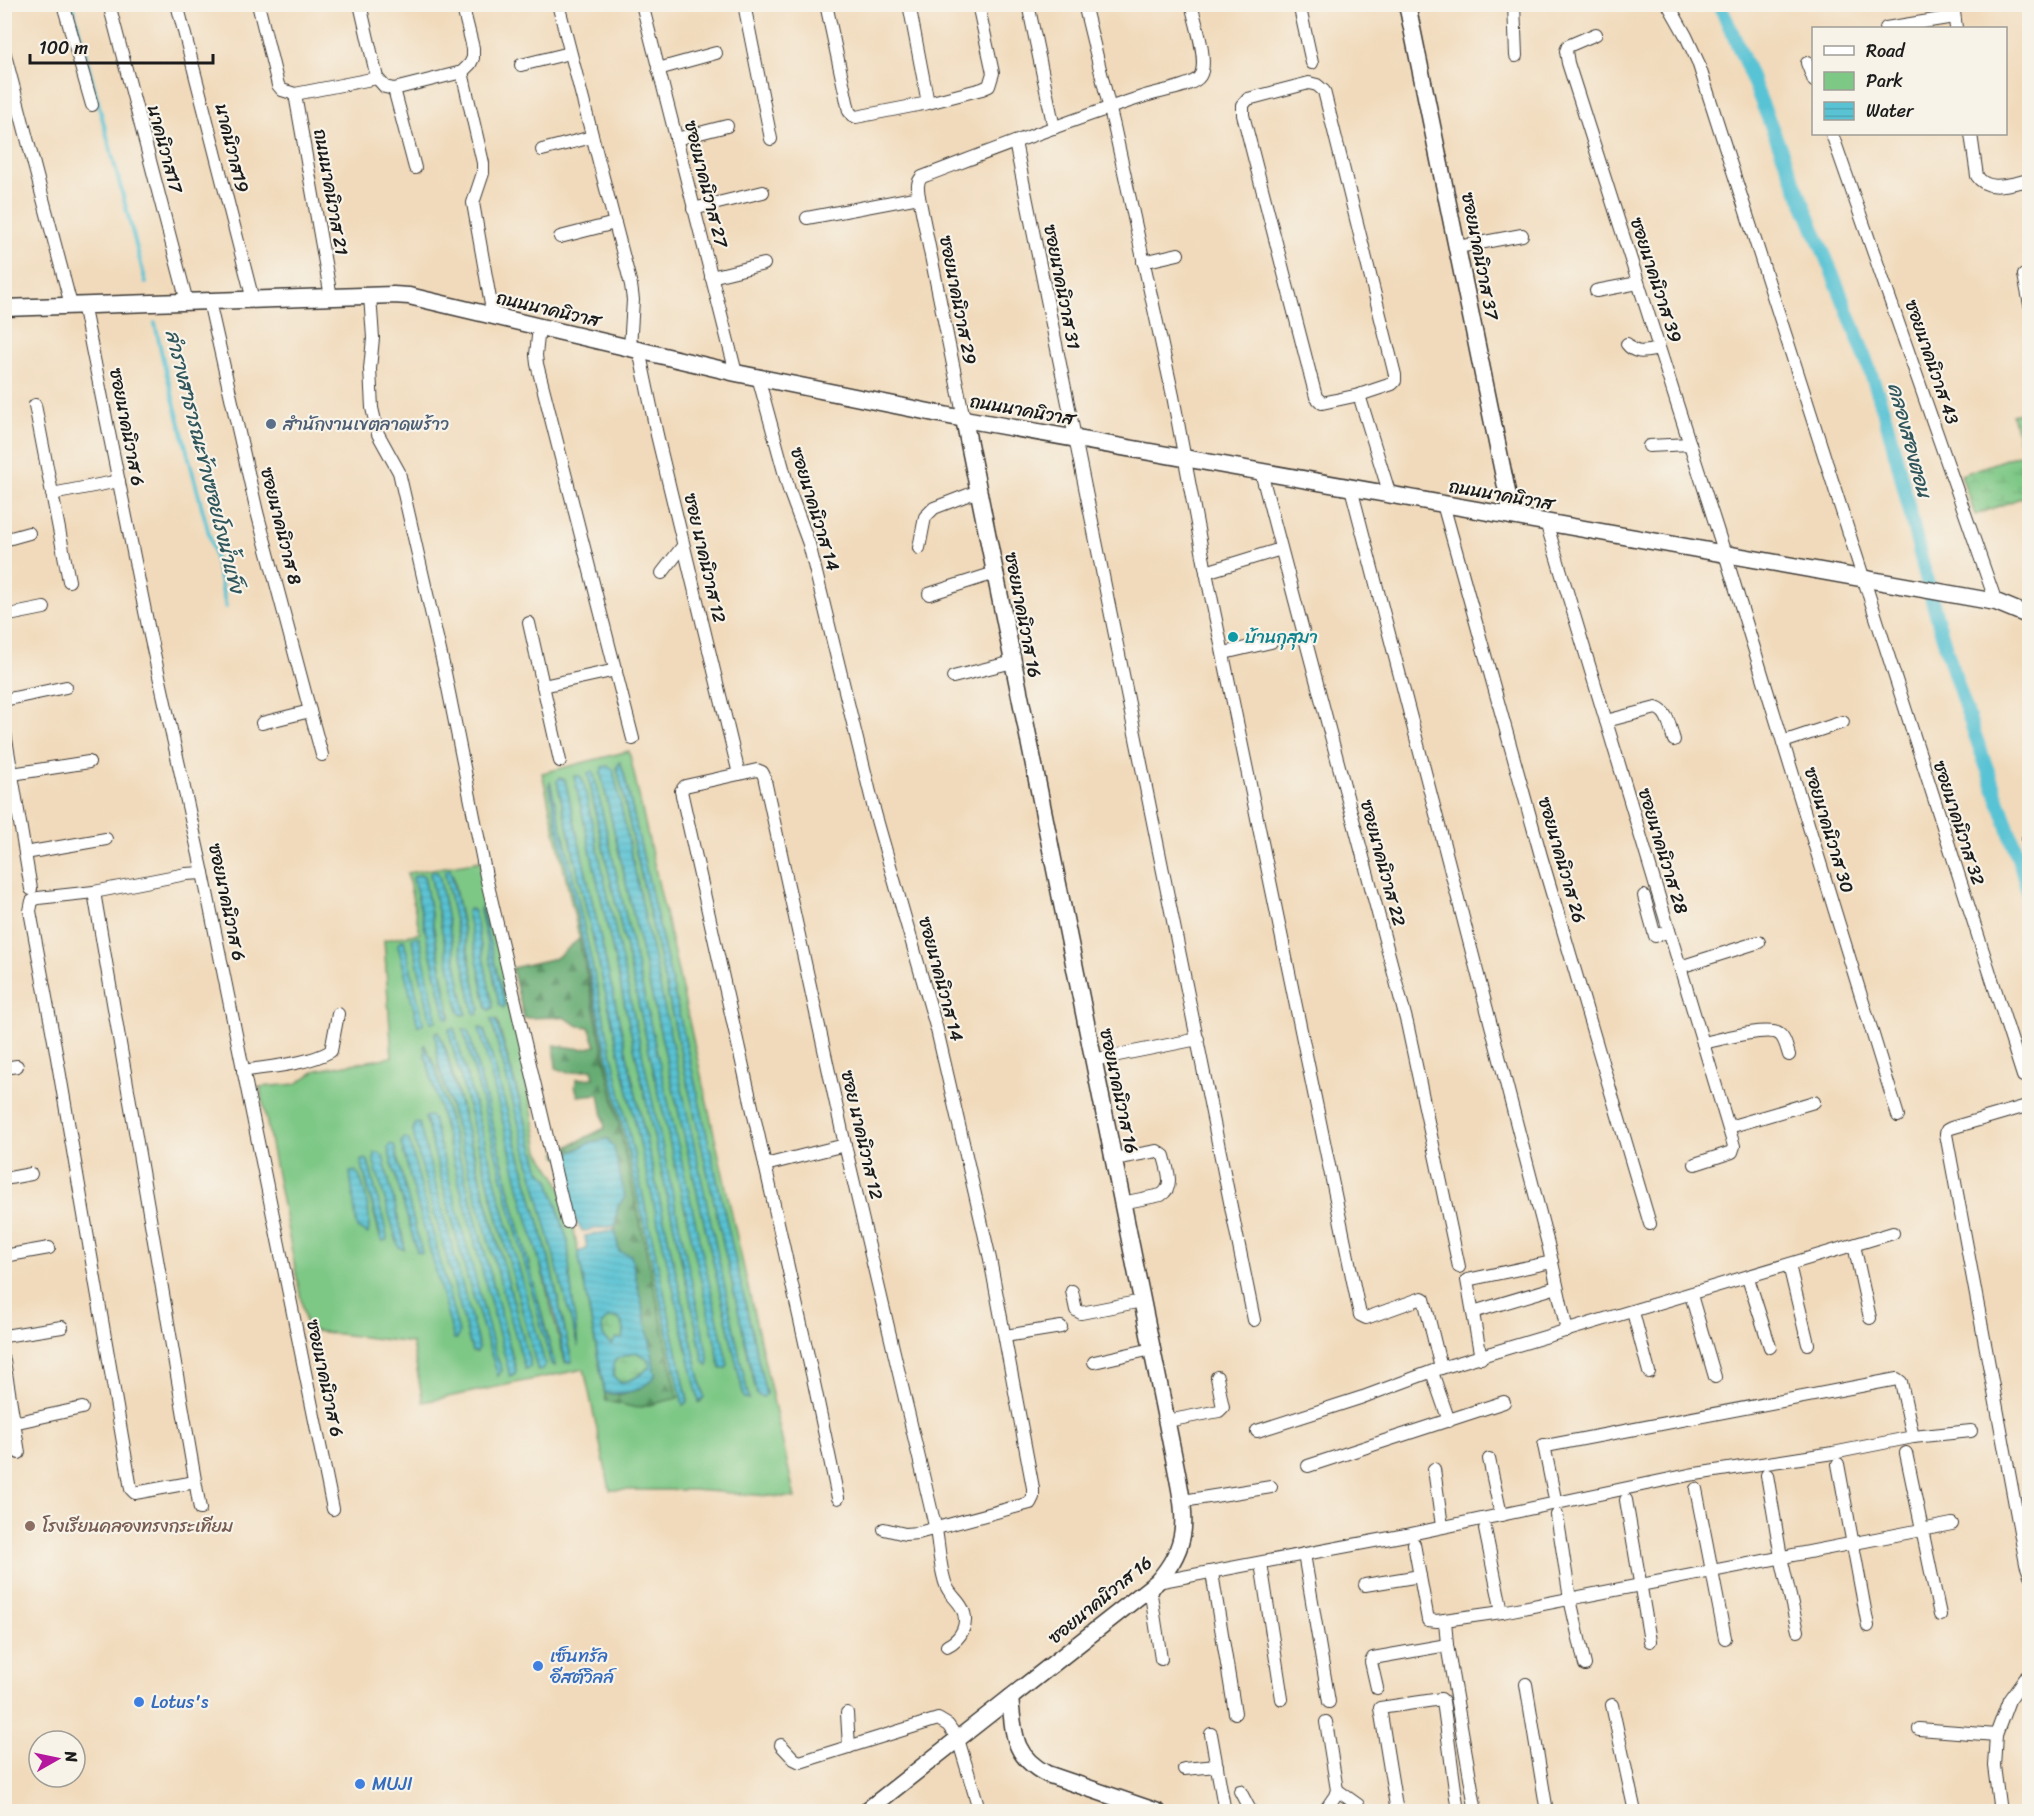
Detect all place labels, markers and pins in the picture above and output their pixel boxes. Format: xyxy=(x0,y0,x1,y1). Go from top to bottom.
place label: สำนักงานเขตลาดพร้าว xyxy=(282,408,449,440)
marker: สำนักงานเขตลาดพร้าว xyxy=(264,417,278,431)
place label: บ้านกุสุมา xyxy=(1245,621,1318,653)
marker: บ้านกุสุมา xyxy=(1226,630,1240,644)
place label: โรงเรียนคลองทรงกระเทียม xyxy=(42,1510,233,1542)
marker: โรงเรียนคลองทรงกระเทียม xyxy=(23,1519,37,1533)
place label: เซ็นทรัล อีสต์วิลล์ xyxy=(549,1640,617,1693)
marker: เซ็นทรัล อีสต์วิลล์ xyxy=(531,1659,545,1673)
place label: Lotus's xyxy=(151,1686,209,1718)
marker: Lotus's xyxy=(132,1695,146,1709)
place label: MUJI xyxy=(372,1768,413,1800)
marker: MUJI xyxy=(353,1777,367,1791)

